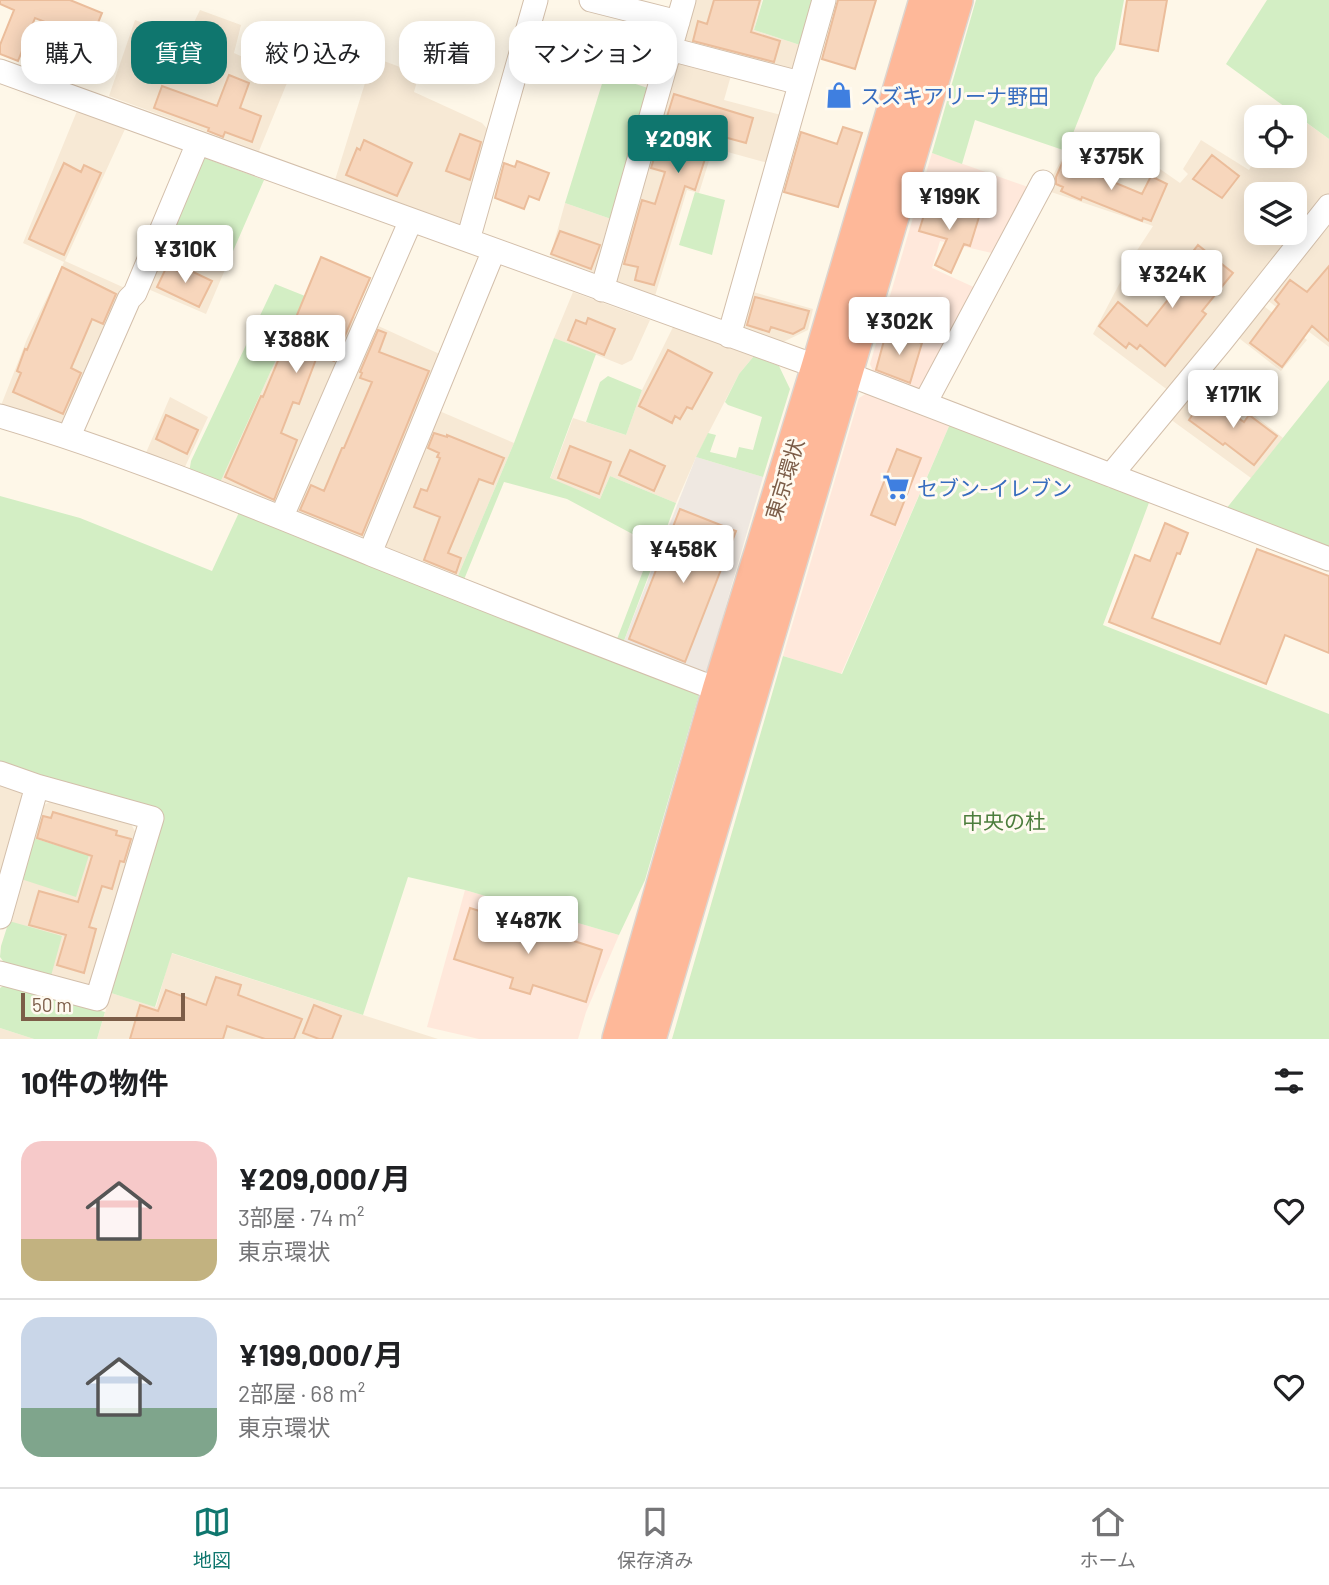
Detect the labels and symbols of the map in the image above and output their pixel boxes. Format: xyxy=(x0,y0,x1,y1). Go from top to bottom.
shop icon: スズキアリーナ野田 xyxy=(824,80,854,110)
place label: スズキアリーナ野田 xyxy=(860,83,1049,108)
pin: ¥209K xyxy=(629,116,727,175)
pin: ¥375K xyxy=(1062,132,1160,192)
pin: ¥199K xyxy=(900,173,998,232)
pin: ¥310K xyxy=(136,226,234,285)
pin: ¥324K xyxy=(1123,250,1221,310)
pin: ¥302K xyxy=(850,298,948,357)
pin: ¥388K xyxy=(247,316,345,375)
pin: ¥171K xyxy=(1184,370,1282,430)
street label: 東京環状 xyxy=(760,435,808,523)
supermarket icon: セブン-イレブン xyxy=(881,472,911,502)
place label: セブン-イレブン xyxy=(917,475,1072,500)
pin: ¥458K xyxy=(634,526,732,585)
park label: 中央の杜 xyxy=(962,808,1046,833)
pin: ¥487K xyxy=(479,897,577,956)
scale bar xyxy=(21,990,186,1022)

